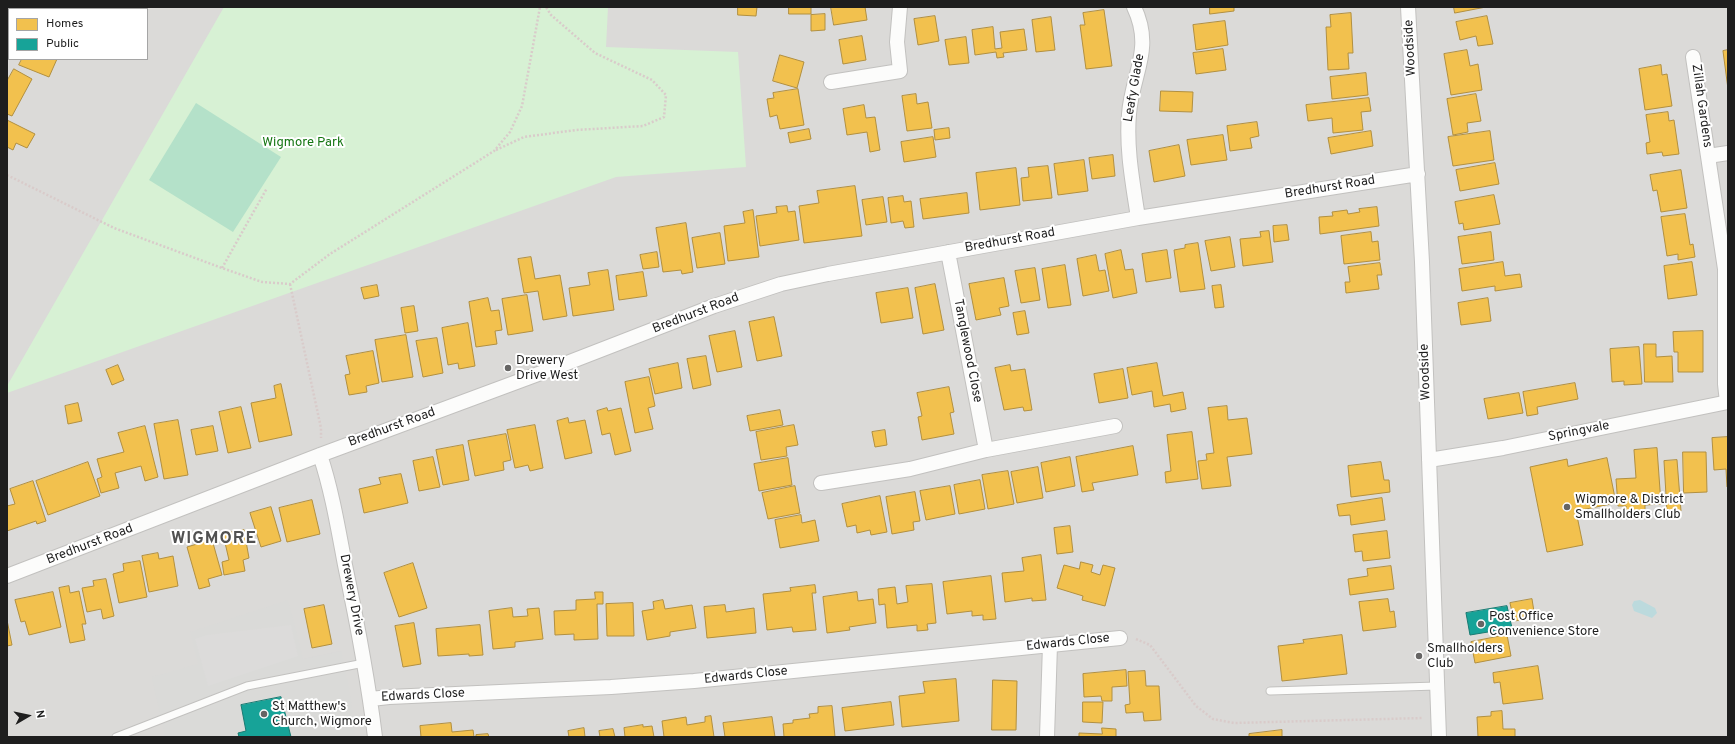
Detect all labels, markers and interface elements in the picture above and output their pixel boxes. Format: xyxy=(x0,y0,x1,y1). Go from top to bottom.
legend xyxy=(8,8,148,60)
text: Homes xyxy=(46,16,83,32)
street label: Woodside xyxy=(1402,19,1420,77)
text: Public xyxy=(46,36,79,52)
street label: Leafy Glade xyxy=(1121,53,1149,123)
street label: Zillah Gardens xyxy=(1687,63,1715,149)
park label: Wigmore Park xyxy=(262,135,344,151)
street label: Bredhurst Road xyxy=(1284,173,1376,203)
street label: Bredhurst Road xyxy=(964,225,1056,257)
street label: Bredhurst Road xyxy=(650,290,742,338)
street label: Tanglewood Close xyxy=(949,298,985,404)
street label: Woodside xyxy=(1417,343,1435,401)
place label: Drewery Drive West xyxy=(516,353,578,384)
marker: Drewery Drive West xyxy=(503,363,513,373)
street label: Bredhurst Road xyxy=(346,405,438,451)
street label: Springvale xyxy=(1547,418,1611,446)
place label: Wigmore & District Smallholders Club xyxy=(1575,492,1684,523)
marker: Wigmore & District Smallholders Club xyxy=(1562,502,1572,512)
street label: Bredhurst Road xyxy=(44,521,136,569)
district label: WIGMORE xyxy=(171,530,257,550)
street label: Drewery Drive xyxy=(335,553,367,637)
place label: Post Office Convenience Store xyxy=(1489,609,1599,640)
marker: Post Office Convenience Store xyxy=(1476,619,1486,629)
street label: Edwards Close xyxy=(1025,631,1111,655)
place label: Smallholders Club xyxy=(1427,641,1503,672)
marker: Smallholders Club xyxy=(1414,651,1424,661)
street label: Edwards Close xyxy=(703,664,789,688)
street label: Edwards Close xyxy=(381,686,465,706)
north arrow xyxy=(8,696,48,736)
place label: St Matthew's Church, Wigmore xyxy=(272,699,372,730)
text: N xyxy=(32,709,47,719)
marker: St Matthew's Church, Wigmore xyxy=(259,709,269,719)

